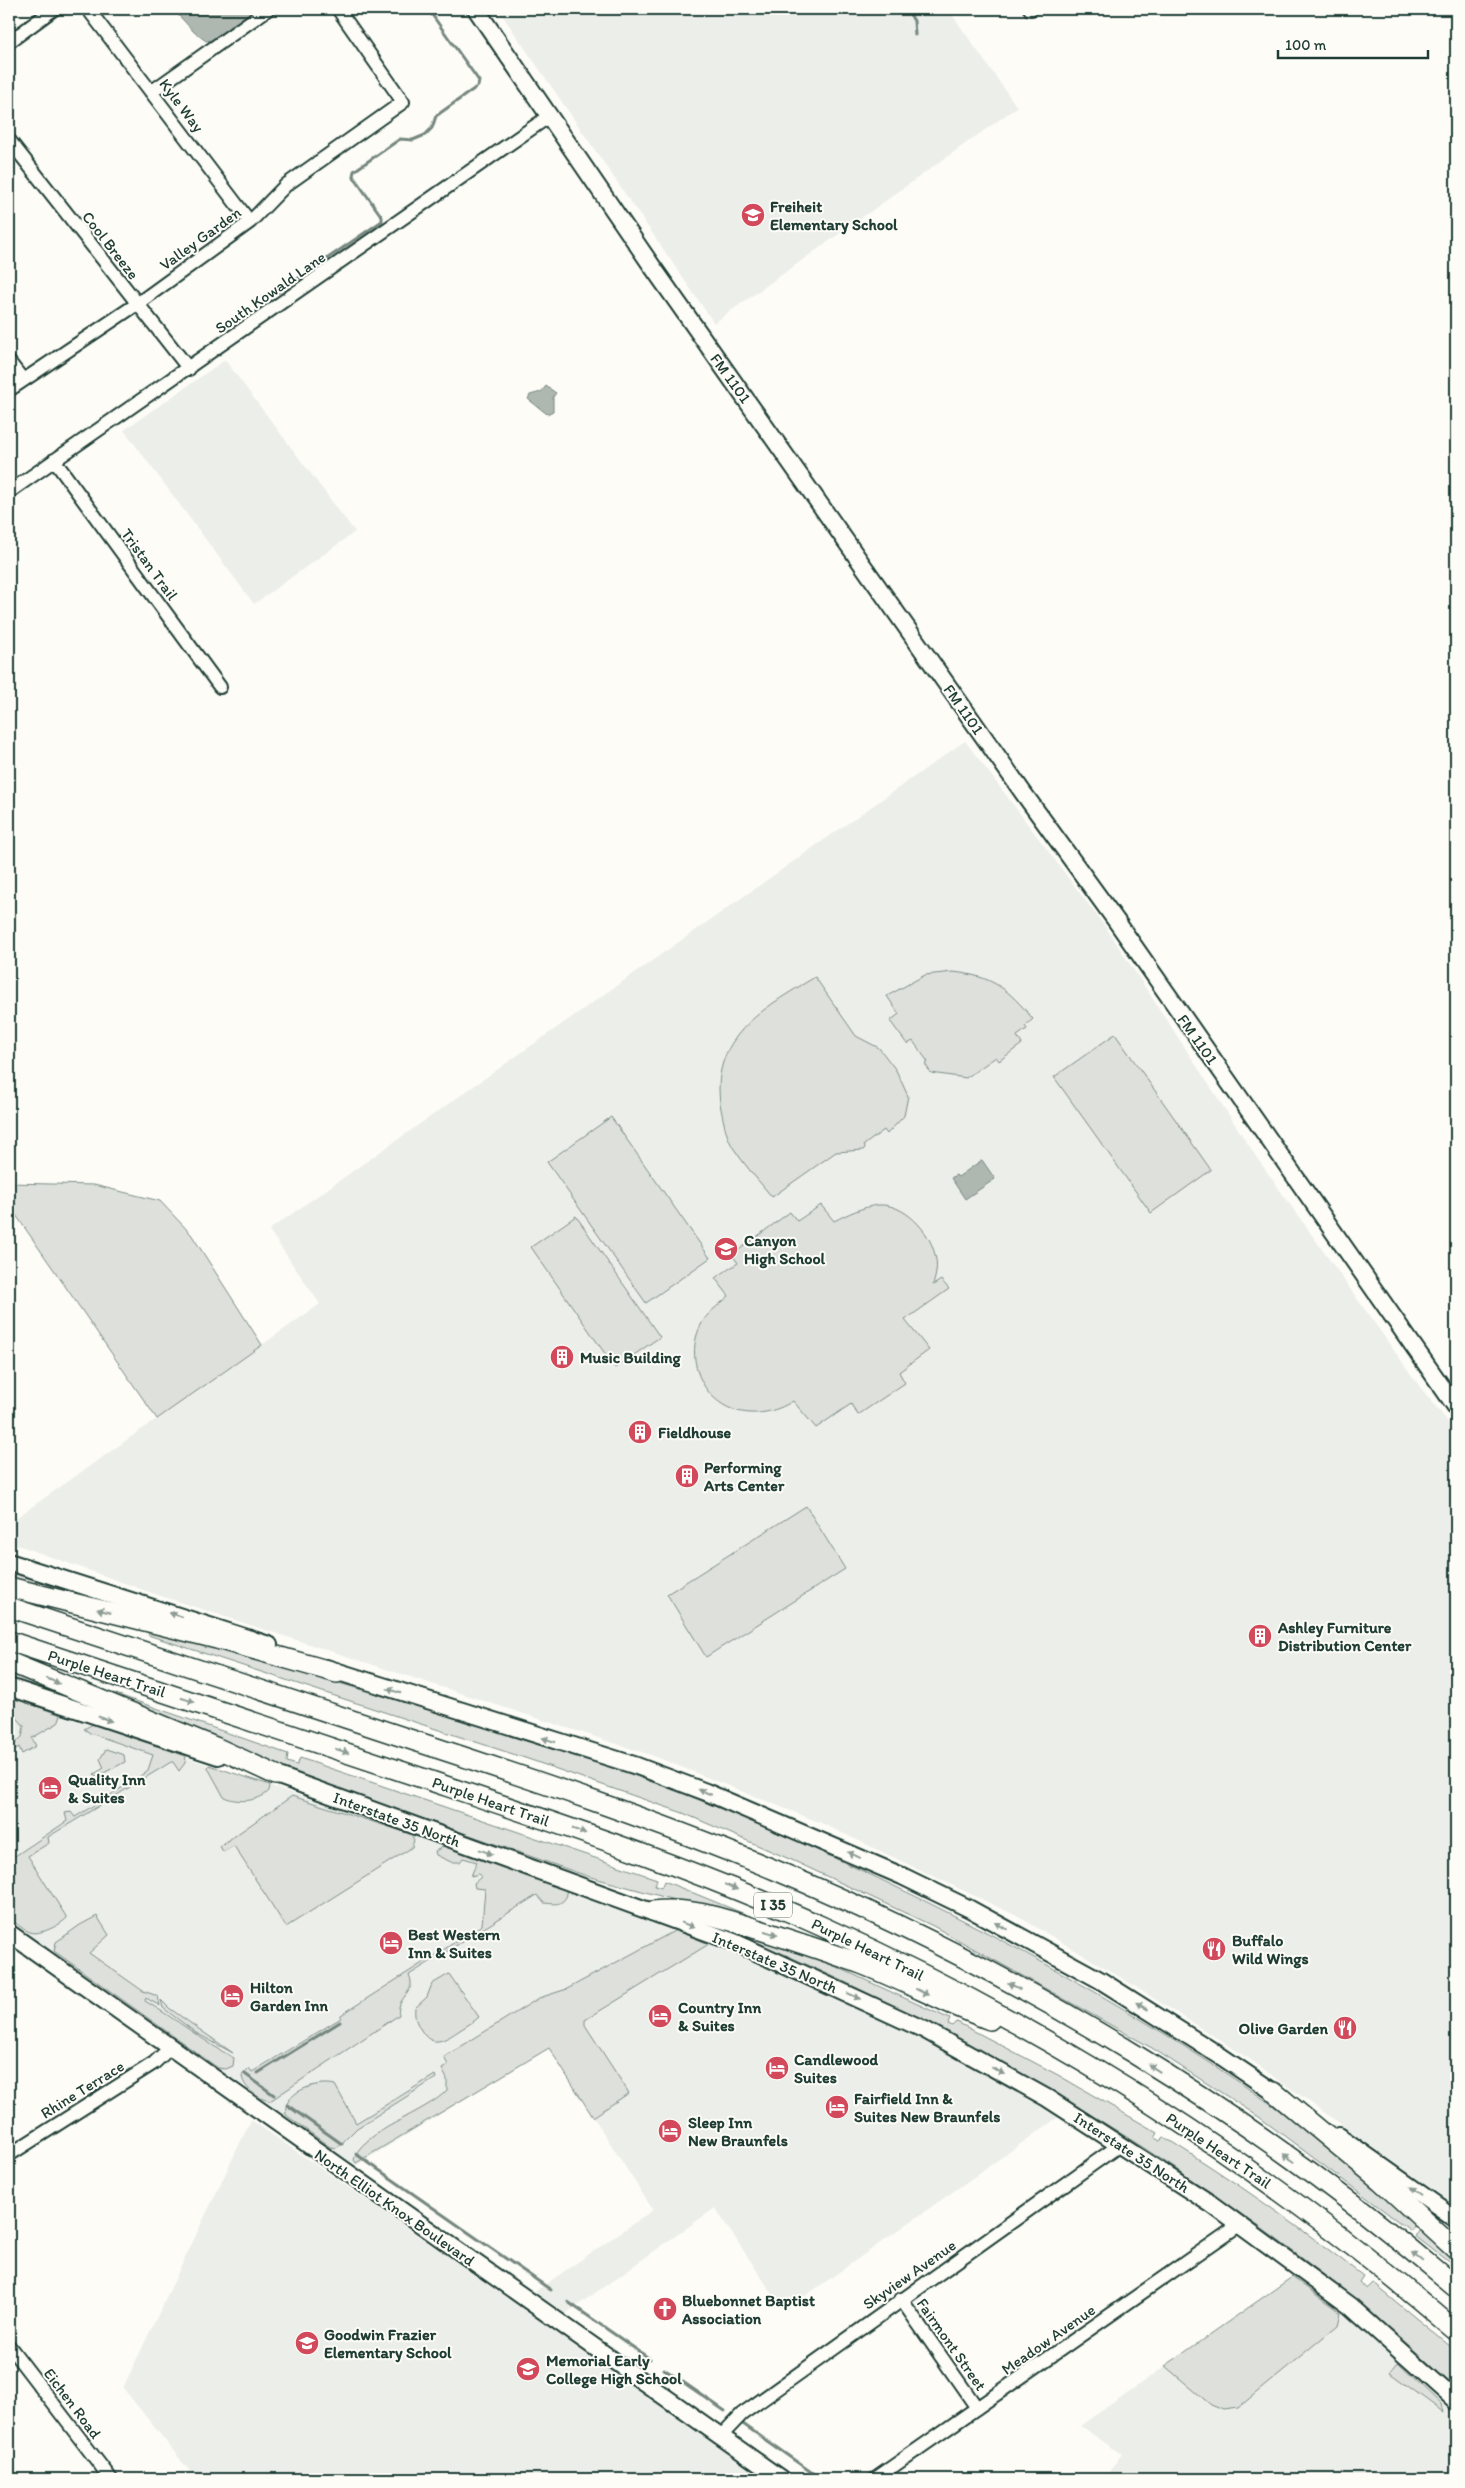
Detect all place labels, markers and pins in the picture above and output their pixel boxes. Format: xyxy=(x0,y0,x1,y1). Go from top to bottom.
place label: Freiheit Elementary School xyxy=(770,197,898,235)
school or university icon: Freiheit Elementary School xyxy=(740,202,766,228)
place label: Canyon High School xyxy=(744,1231,826,1269)
school or university icon: Canyon High School xyxy=(713,1236,739,1262)
building icon: Music Building xyxy=(549,1344,575,1370)
place label: Music Building xyxy=(580,1348,682,1368)
building icon: Fieldhouse xyxy=(627,1419,653,1445)
place label: Fieldhouse xyxy=(658,1423,732,1442)
place label: Performing Arts Center xyxy=(703,1458,785,1495)
building icon: Performing Arts Center xyxy=(674,1463,700,1489)
place label: Ashley Furniture Distribution Center xyxy=(1277,1618,1412,1655)
building icon: Ashley Furniture Distribution Center xyxy=(1247,1623,1273,1649)
place label: Quality Inn & Suites xyxy=(68,1770,146,1807)
hotel icon: Quality Inn & Suites xyxy=(37,1775,63,1801)
place label: Best Western Inn & Suites xyxy=(408,1925,501,1962)
hotel icon: Best Western Inn & Suites xyxy=(378,1930,404,1956)
place label: Buffalo Wild Wings xyxy=(1232,1931,1309,1969)
restaurant icon: Buffalo Wild Wings xyxy=(1201,1936,1227,1962)
place label: Hilton Garden Inn xyxy=(250,1978,329,2015)
hotel icon: Hilton Garden Inn xyxy=(219,1983,245,2009)
place label: Country Inn & Suites xyxy=(678,1998,762,2035)
hotel icon: Country Inn & Suites xyxy=(647,2003,673,2029)
restaurant icon: Olive Garden xyxy=(1332,2015,1358,2041)
place label: Olive Garden xyxy=(1239,2019,1328,2038)
place label: Candlewood Suites xyxy=(794,2050,879,2087)
hotel icon: Candlewood Suites xyxy=(764,2055,790,2081)
place label: Fairfield Inn & Suites New Braunfels xyxy=(854,2089,1000,2126)
hotel icon: Fairfield Inn & Suites New Braunfels xyxy=(824,2094,850,2120)
place label: Sleep Inn New Braunfels xyxy=(688,2113,788,2150)
hotel icon: Sleep Inn New Braunfels xyxy=(657,2118,683,2144)
place label: Bluebonnet Baptist Association xyxy=(681,2291,815,2328)
church icon: Bluebonnet Baptist Association xyxy=(652,2296,678,2322)
place label: Goodwin Frazier Elementary School xyxy=(324,2325,452,2363)
school or university icon: Goodwin Frazier Elementary School xyxy=(294,2330,320,2356)
place label: Memorial Early College High School xyxy=(546,2351,682,2389)
school or university icon: Memorial Early College High School xyxy=(515,2356,541,2382)

